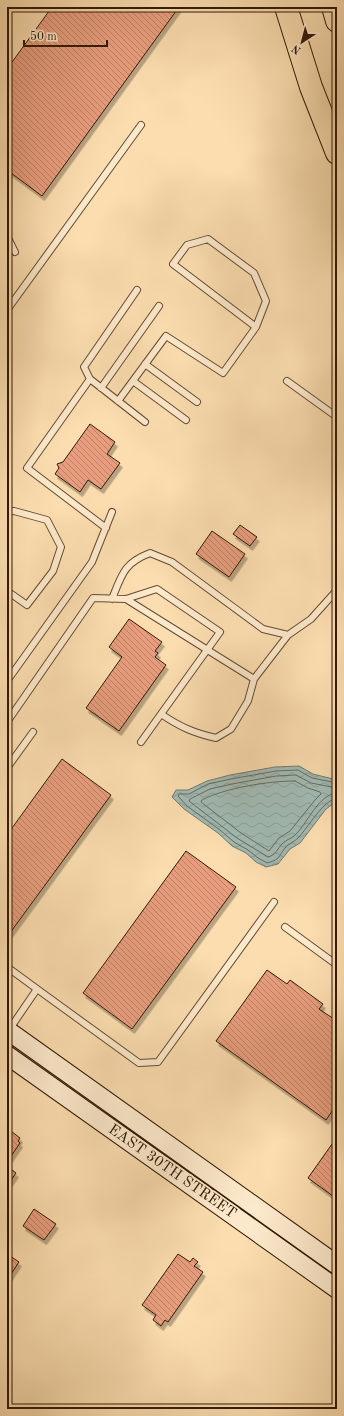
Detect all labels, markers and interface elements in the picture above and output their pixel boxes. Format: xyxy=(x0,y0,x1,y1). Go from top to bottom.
scale bar xyxy=(24,22,107,48)
north arrow xyxy=(282,22,322,62)
text: 50 m xyxy=(30,30,57,43)
text: N xyxy=(290,42,304,56)
street label: EAST 30TH STREET xyxy=(105,1122,239,1222)

